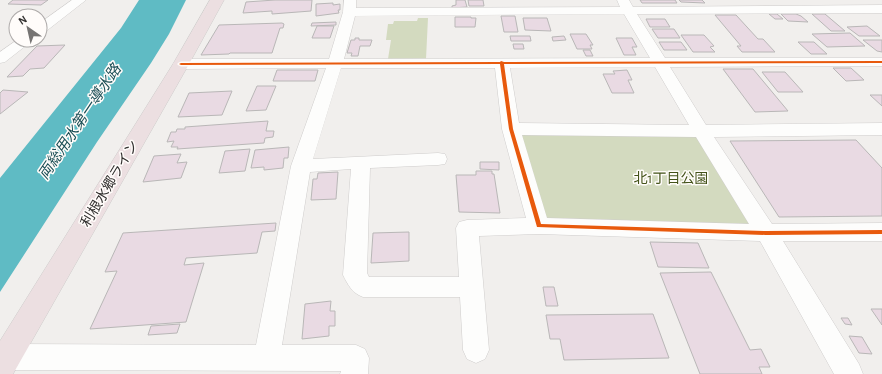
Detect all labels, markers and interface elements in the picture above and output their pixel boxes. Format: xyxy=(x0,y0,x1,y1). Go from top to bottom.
north arrow xyxy=(8,8,48,48)
text: N xyxy=(16,13,29,27)
water label: 両総用水第一導水路 xyxy=(35,60,125,182)
street label: 利根水郷ライン xyxy=(78,138,141,230)
park label: 北1丁目公園 xyxy=(634,170,708,186)

